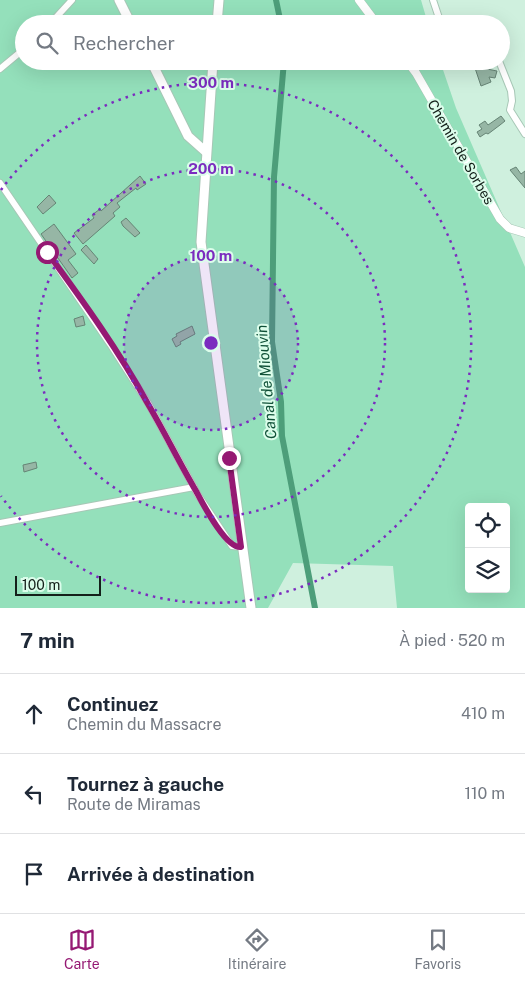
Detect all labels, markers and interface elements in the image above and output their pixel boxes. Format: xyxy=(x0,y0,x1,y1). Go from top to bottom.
search box xyxy=(15,15,510,70)
icon: search xyxy=(33,29,61,57)
text: Rechercher xyxy=(73,32,175,54)
text: 300 m xyxy=(188,74,234,91)
street label: Chemin de Sorbes xyxy=(424,97,498,207)
text: 200 m xyxy=(188,160,234,177)
route start xyxy=(36,241,59,264)
text: 100 m xyxy=(190,247,232,264)
water label: Canal de Miouvin xyxy=(253,324,279,440)
centre of rings xyxy=(202,334,220,352)
route end xyxy=(218,447,241,470)
map controls xyxy=(465,503,510,593)
button: locate xyxy=(465,503,510,548)
button: layers xyxy=(465,548,510,593)
scale bar xyxy=(15,573,101,596)
text: 100 m xyxy=(22,577,60,593)
text: 7 min xyxy=(20,628,75,653)
text: À pied · 520 m xyxy=(399,631,505,650)
text: Continuez xyxy=(67,693,158,715)
icon: ahead xyxy=(20,700,48,728)
text: 410 m xyxy=(461,704,505,723)
text: Chemin du Massacre xyxy=(67,715,222,734)
text: Tournez à gauche xyxy=(67,773,224,795)
icon: left xyxy=(20,780,48,808)
text: 110 m xyxy=(464,784,505,803)
text: Route de Miramas xyxy=(67,795,201,814)
icon: arrive xyxy=(20,860,48,888)
text: Arrivée à destination xyxy=(67,863,255,885)
tab: Carte xyxy=(64,926,100,972)
tab: Itinéraire xyxy=(228,926,286,972)
tab: Favoris xyxy=(414,926,461,972)

